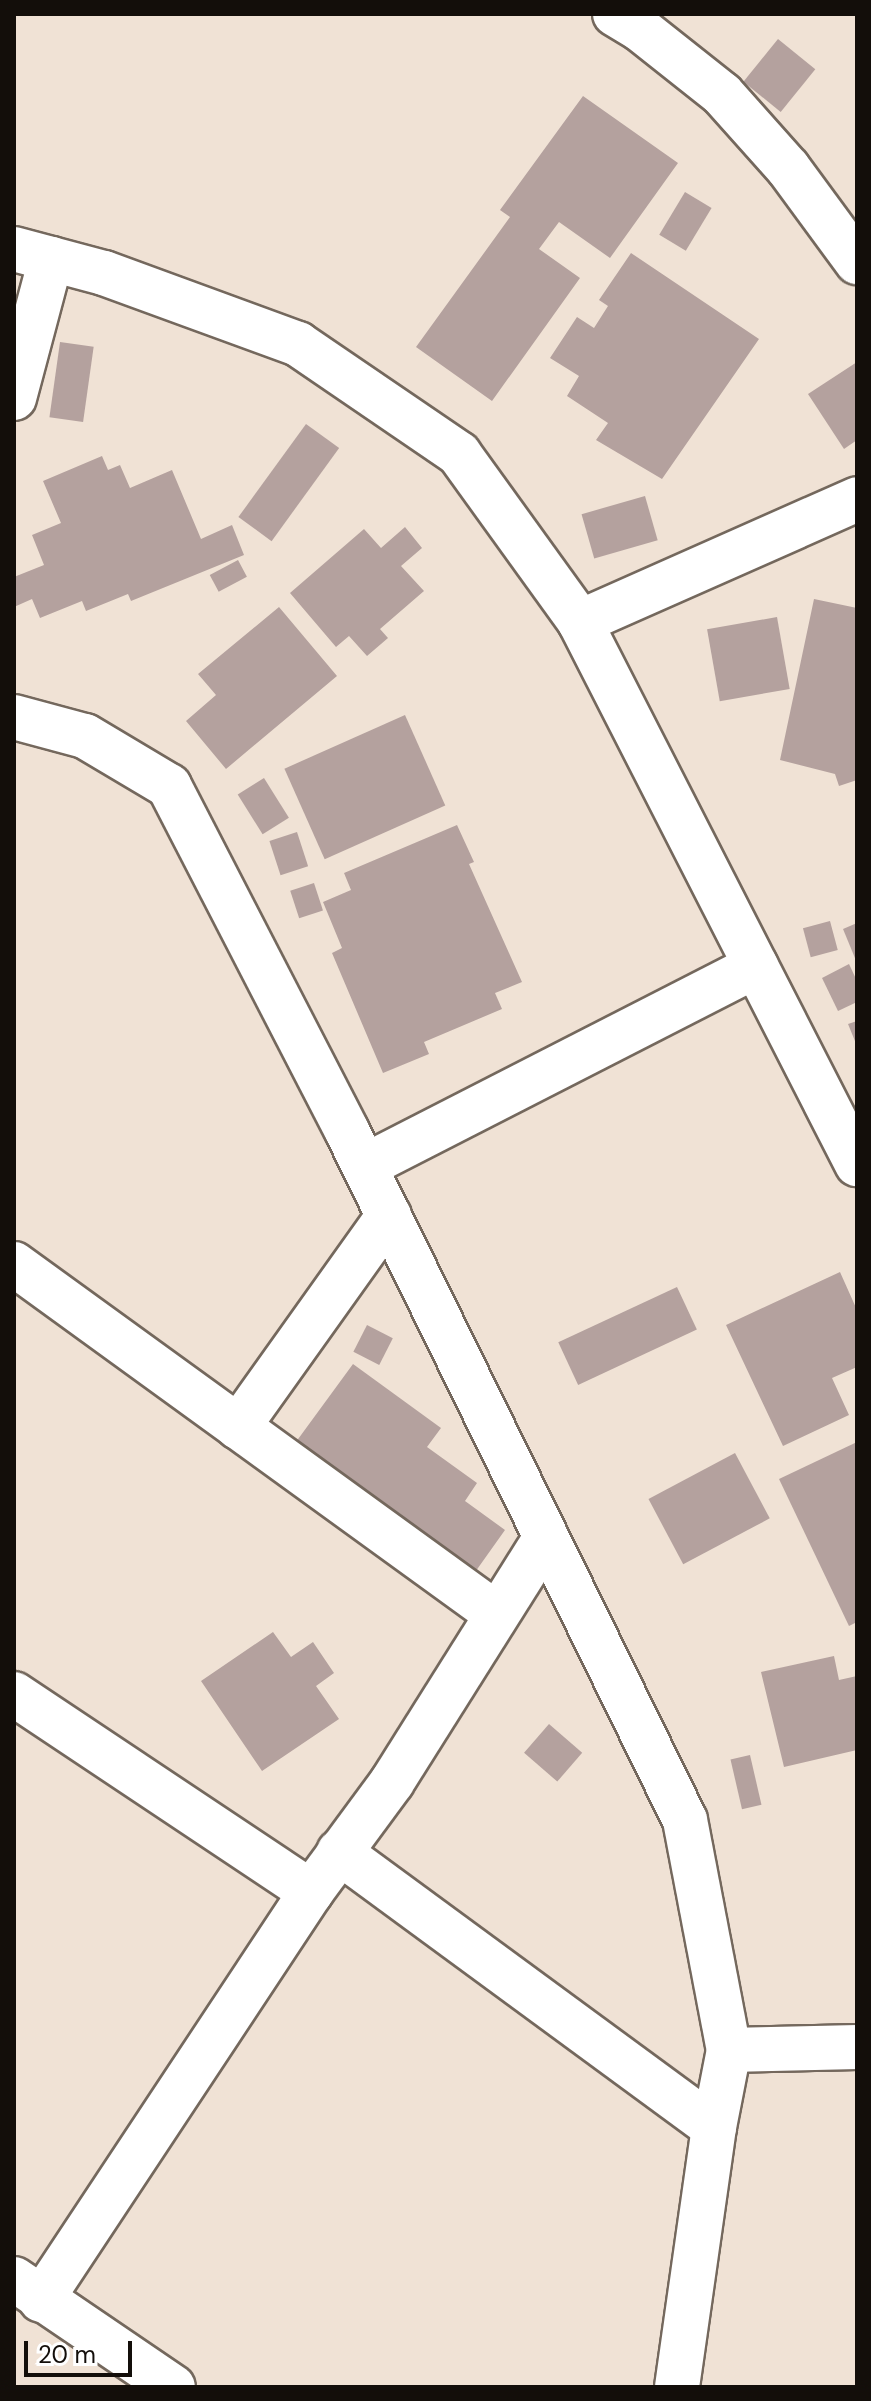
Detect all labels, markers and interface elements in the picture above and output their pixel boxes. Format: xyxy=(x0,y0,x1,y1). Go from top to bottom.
scale bar xyxy=(28,2325,136,2375)
text: 20 m xyxy=(38,2339,96,2370)

